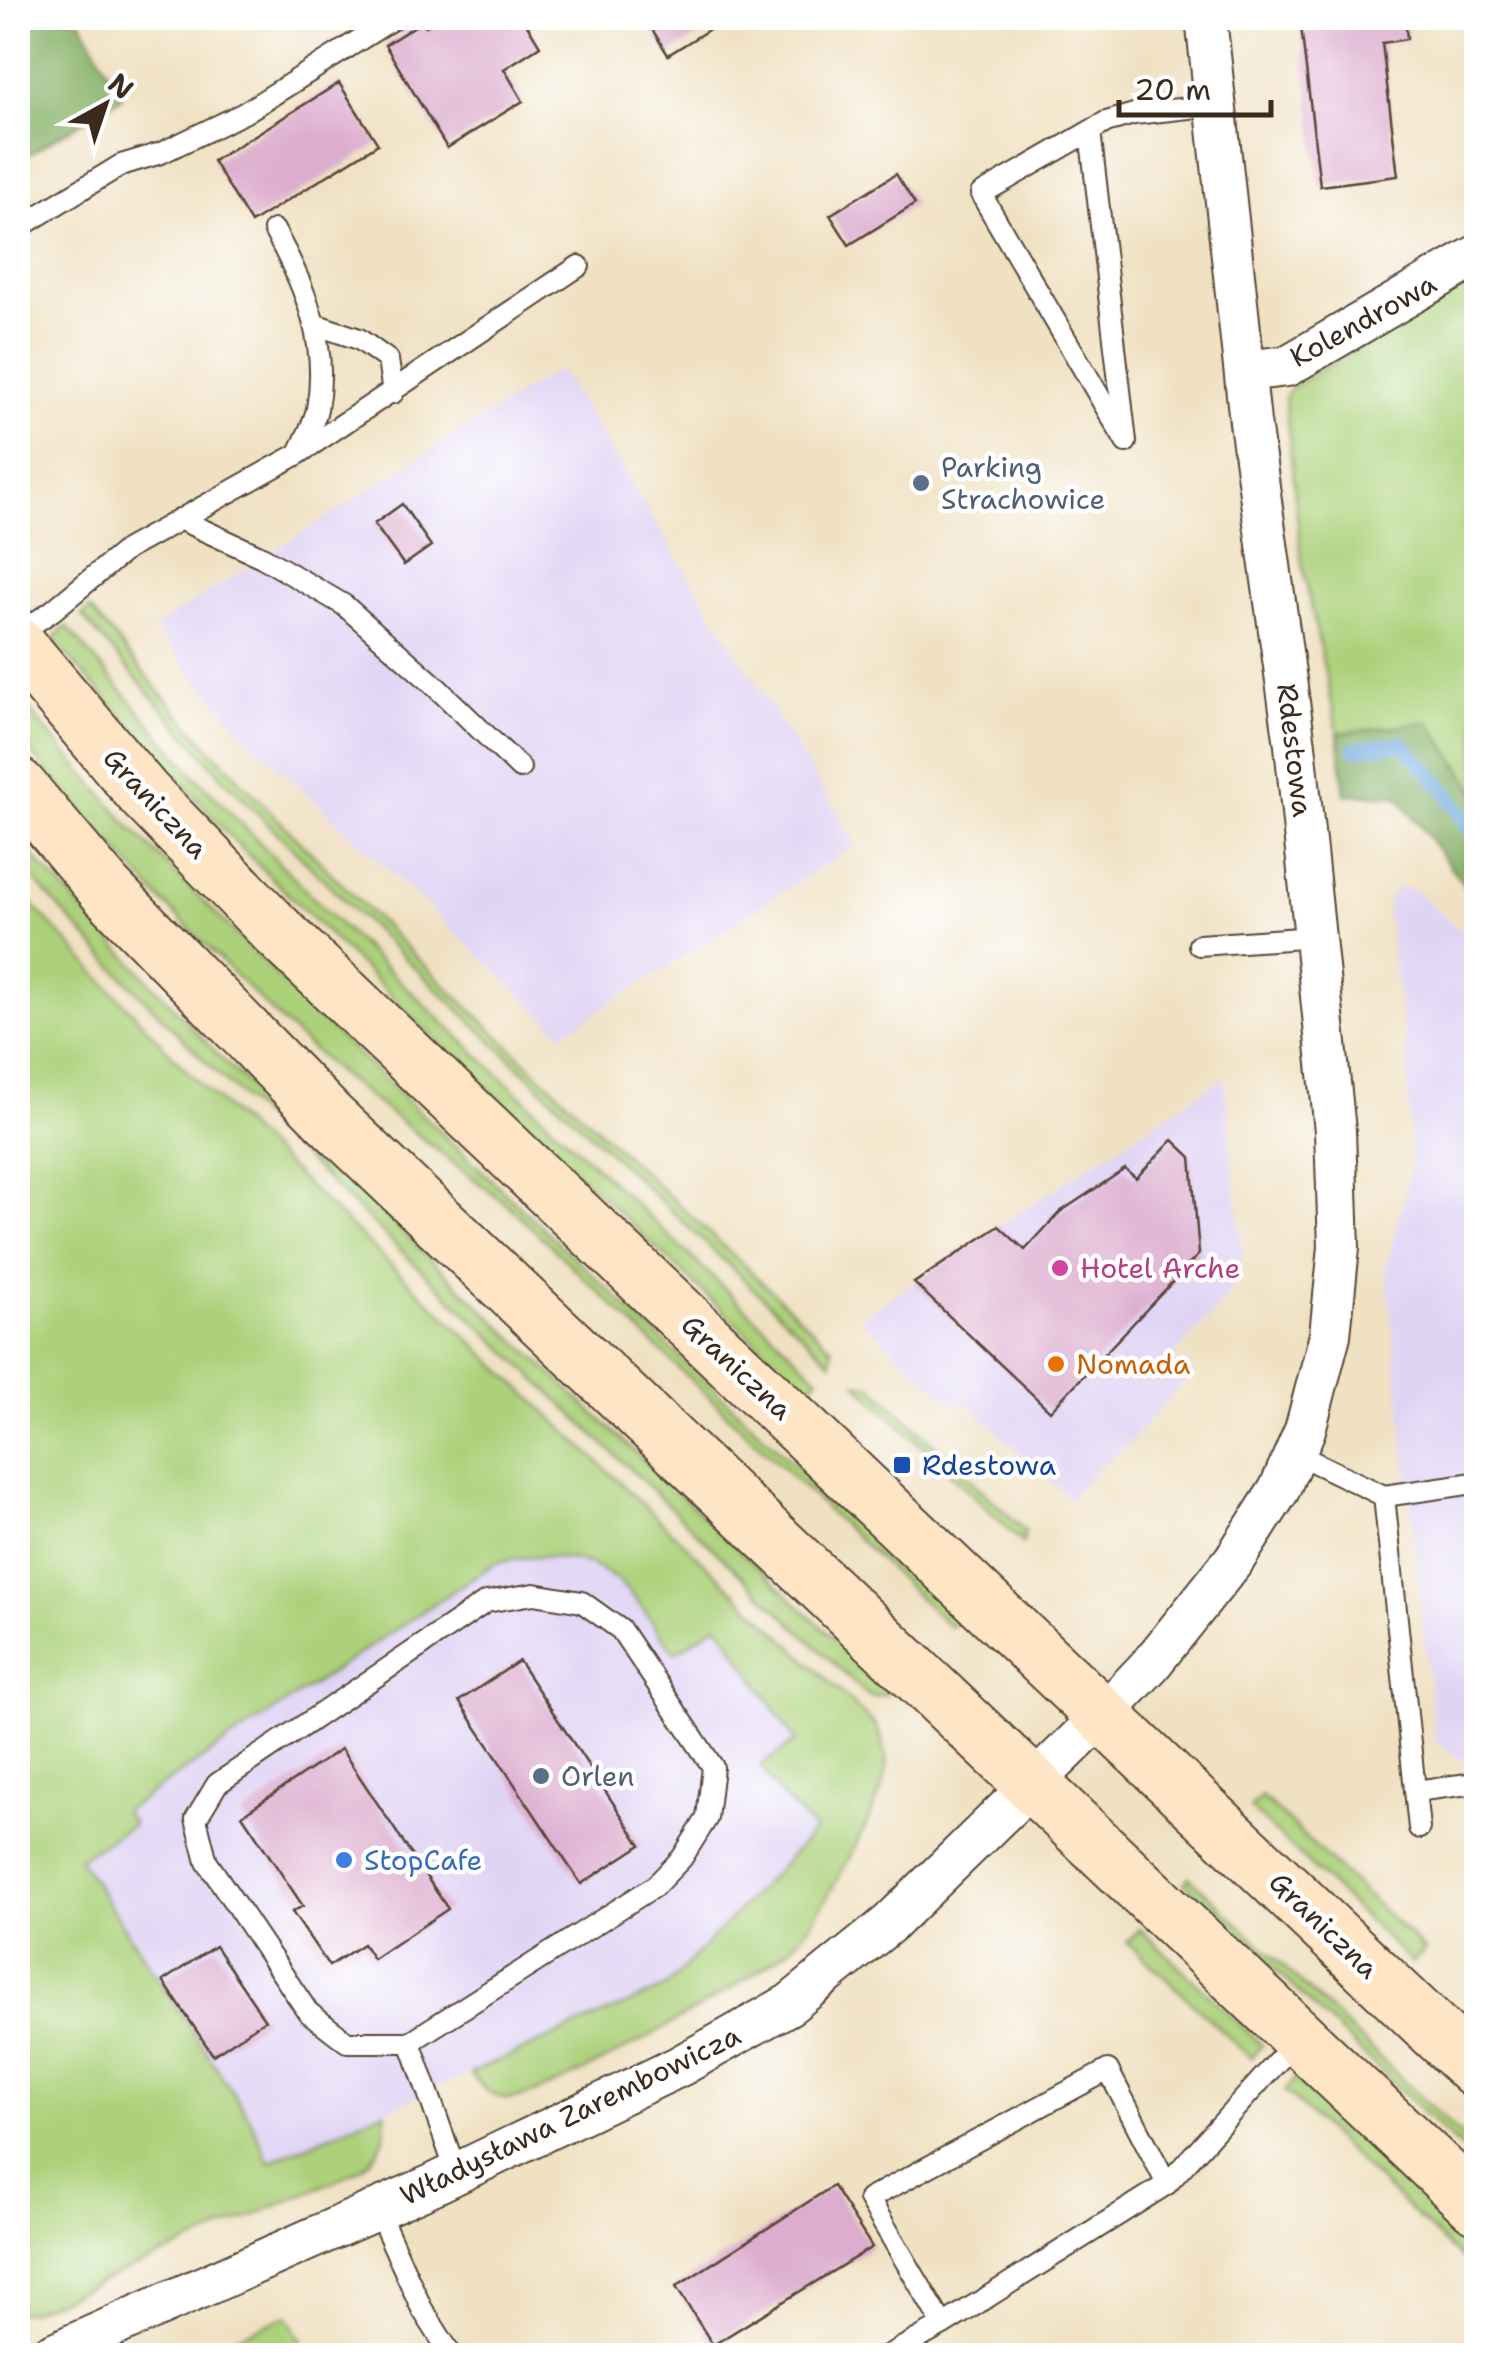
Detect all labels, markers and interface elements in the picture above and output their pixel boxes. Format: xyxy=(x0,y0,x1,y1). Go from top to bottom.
north arrow xyxy=(55,55,155,155)
scale bar xyxy=(1119,55,1272,117)
text: N xyxy=(100,64,142,108)
text: 20 m xyxy=(1134,69,1211,110)
street label: Kolendrowa xyxy=(1283,264,1443,376)
place label: Parking Strachowice xyxy=(941,448,1105,518)
marker: Parking Strachowice xyxy=(910,472,932,494)
street label: Rdestowa xyxy=(1268,681,1322,819)
street label: Graniczna xyxy=(95,739,217,867)
place label: Hotel Arche xyxy=(1080,1249,1240,1287)
marker: Hotel Arche xyxy=(1049,1257,1071,1279)
street label: Graniczna xyxy=(673,1306,801,1428)
place label: Nomada xyxy=(1076,1345,1190,1383)
marker: Nomada xyxy=(1045,1353,1067,1375)
place label: Rdestowa xyxy=(922,1446,1056,1484)
marker: Rdestowa xyxy=(891,1454,913,1476)
place label: Orlen xyxy=(561,1757,634,1795)
marker: Orlen xyxy=(530,1765,552,1787)
place label: StopCafe xyxy=(364,1841,482,1879)
marker: StopCafe xyxy=(333,1849,355,1871)
street label: Graniczna xyxy=(1261,1863,1387,1987)
street label: Władysława Zarembowicza xyxy=(393,2016,747,2214)

